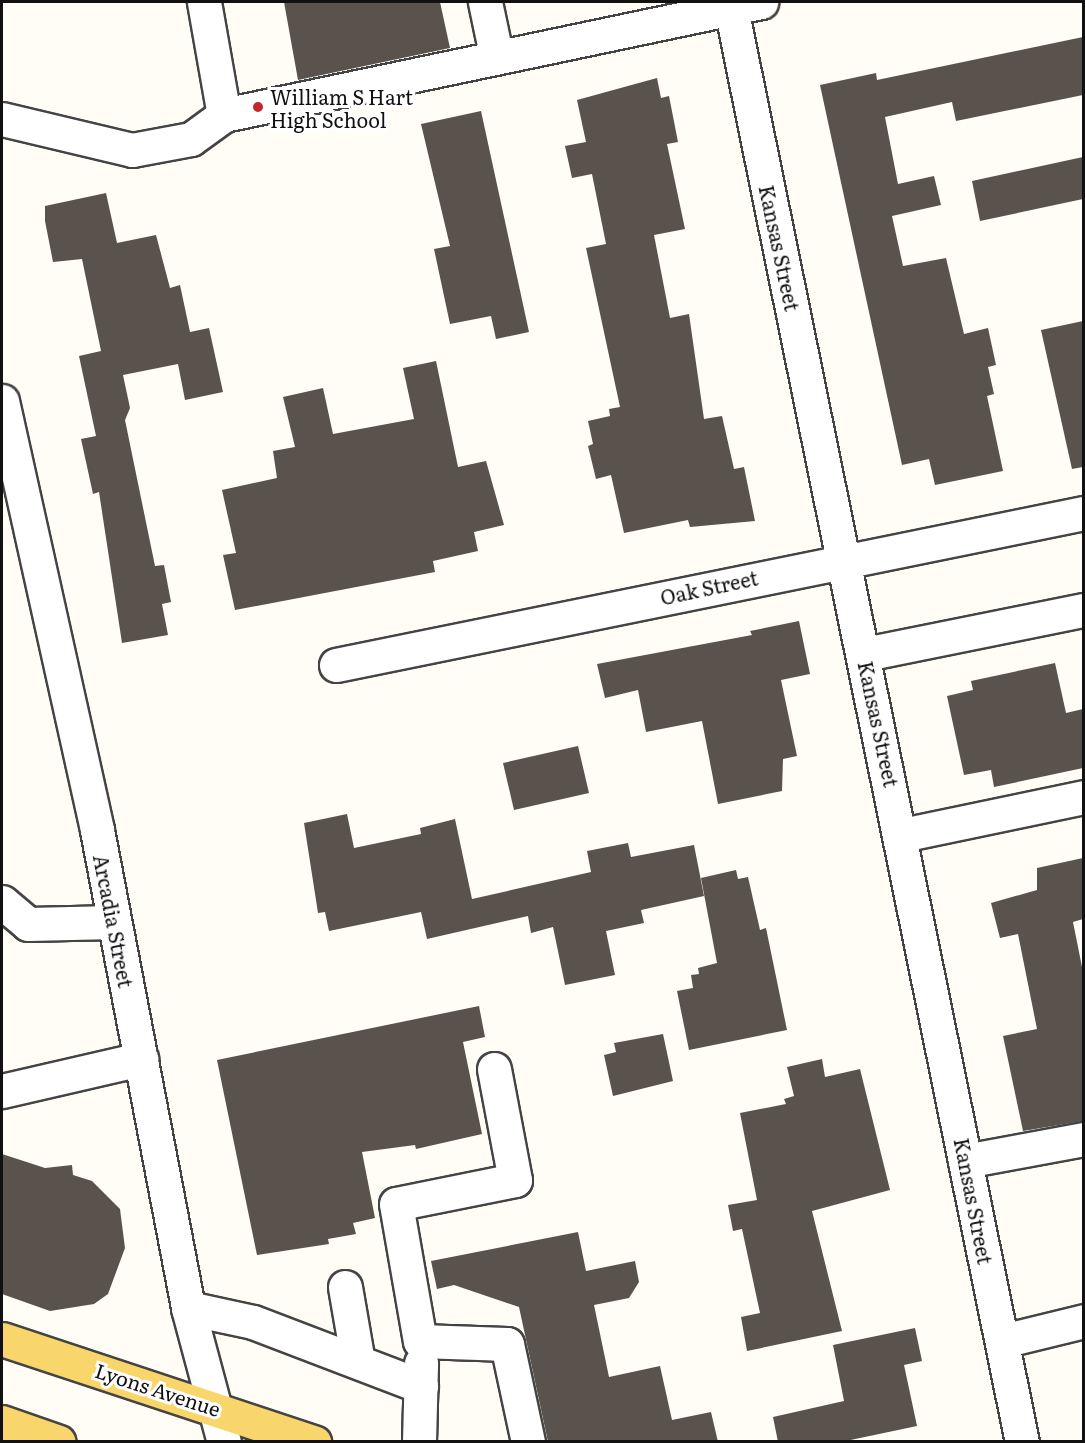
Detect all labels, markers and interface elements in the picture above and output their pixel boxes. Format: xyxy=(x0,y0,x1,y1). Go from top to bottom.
place label: William S Hart High School xyxy=(270,84,413,131)
marker: William S Hart High School xyxy=(251,100,265,114)
street label: Kansas Street xyxy=(755,183,805,313)
street label: Oak Street xyxy=(658,565,760,609)
street label: Kansas Street xyxy=(854,659,904,789)
street label: Arcadia Street xyxy=(89,852,139,990)
street label: Kansas Street xyxy=(950,1136,998,1266)
street label: Lyons Avenue xyxy=(92,1357,224,1421)

